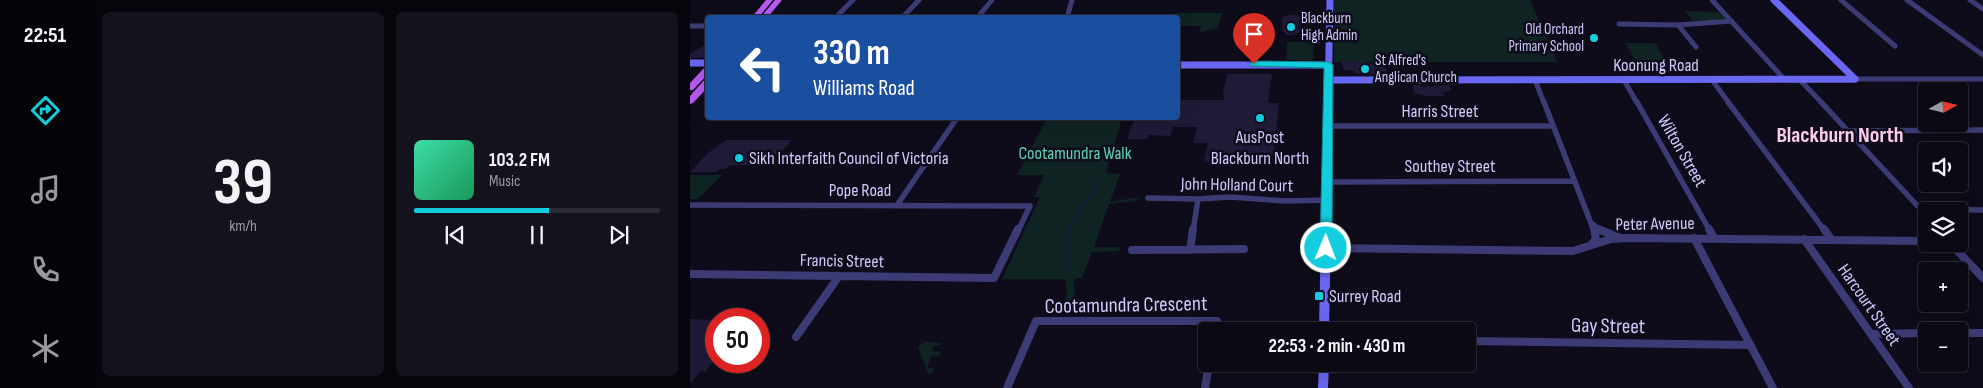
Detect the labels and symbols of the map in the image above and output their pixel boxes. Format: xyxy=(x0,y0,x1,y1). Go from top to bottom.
place label: Blackburn High Admin xyxy=(1301,9,1358,45)
pin xyxy=(1233,13,1275,64)
place label: Old Orchard Primary School xyxy=(1508,20,1584,56)
marker: Blackburn High Admin xyxy=(1285,21,1297,33)
marker: Old Orchard Primary School xyxy=(1588,32,1600,44)
place label: St Alfred's Anglican Church xyxy=(1374,51,1457,87)
street label: Koonung Road xyxy=(1613,55,1699,76)
marker: St Alfred's Anglican Church xyxy=(1359,63,1371,75)
north arrow xyxy=(1918,82,1968,132)
street label: Harris Street xyxy=(1401,101,1479,122)
street label: Wilton Street xyxy=(1653,111,1711,191)
marker: AusPost Blackburn North xyxy=(1254,112,1266,124)
district label: Blackburn North xyxy=(1776,122,1904,149)
place label: AusPost Blackburn North xyxy=(1211,127,1309,169)
park label: Cootamundra Walk xyxy=(1018,143,1132,164)
place label: Sikh Interfaith Council of Victoria xyxy=(749,148,949,169)
marker: Sikh Interfaith Council of Victoria xyxy=(733,152,745,164)
street label: Southey Street xyxy=(1405,156,1496,177)
street label: John Holland Court xyxy=(1180,174,1294,196)
street label: Pope Road xyxy=(829,180,891,201)
street label: Peter Avenue xyxy=(1615,213,1695,235)
position arrow xyxy=(1299,221,1351,273)
street label: Francis Street xyxy=(800,250,885,272)
street label: Harcourt Street xyxy=(1833,260,1905,350)
place label: Surrey Road xyxy=(1329,286,1401,307)
marker: Surrey Road xyxy=(1313,290,1325,302)
street label: Cootamundra Crescent xyxy=(1044,291,1208,319)
speed limit sign: 50 xyxy=(705,308,770,373)
street label: Gay Street xyxy=(1571,313,1645,339)

